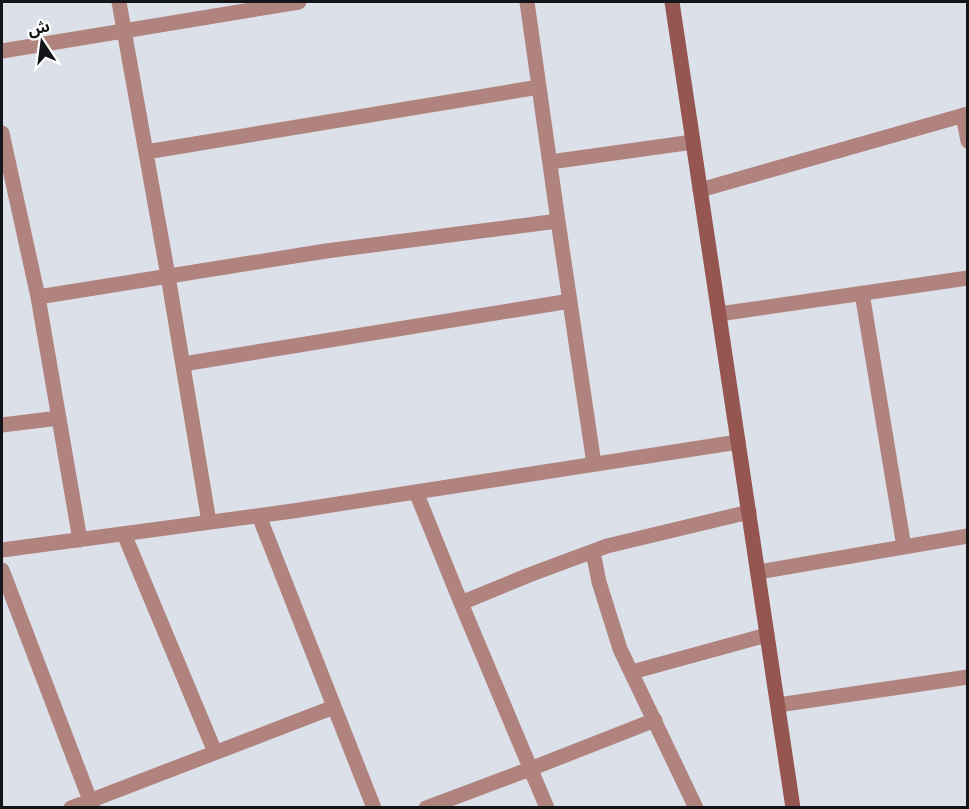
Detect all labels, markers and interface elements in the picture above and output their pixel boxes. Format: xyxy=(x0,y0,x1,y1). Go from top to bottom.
north arrow xyxy=(12,12,72,72)
text: ش xyxy=(25,13,52,42)

